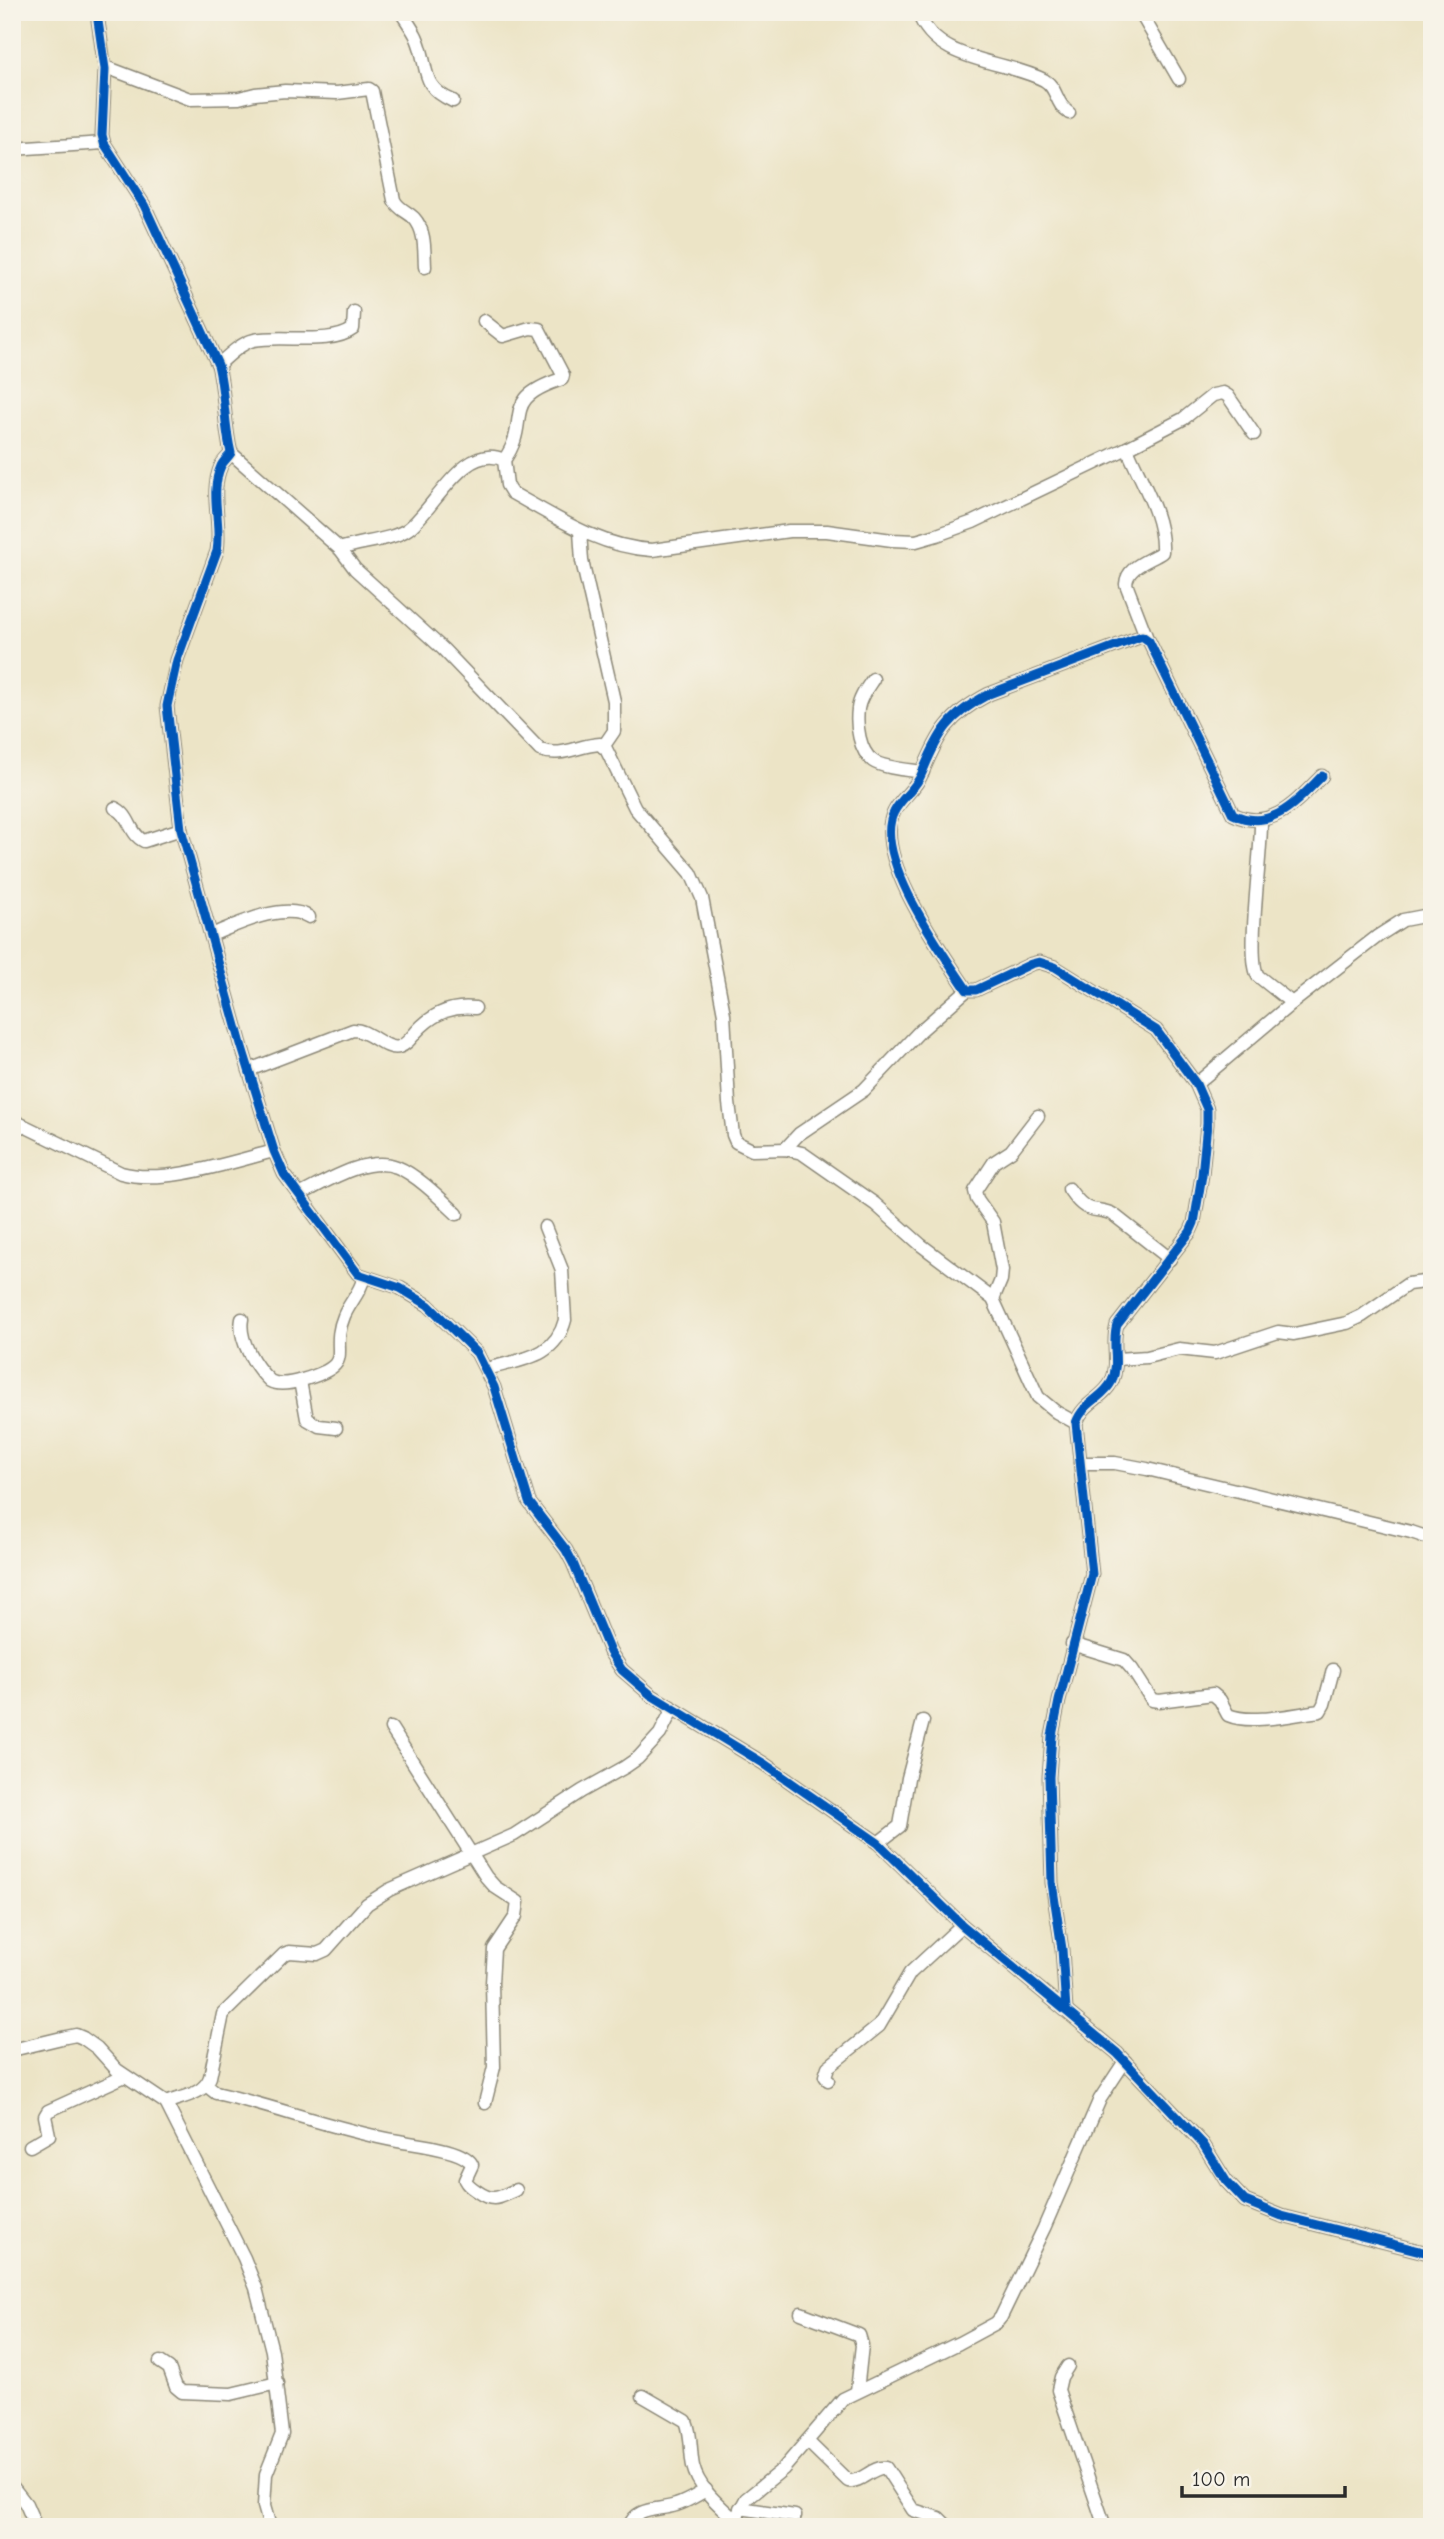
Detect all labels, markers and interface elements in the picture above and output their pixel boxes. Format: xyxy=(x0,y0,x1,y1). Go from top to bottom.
scale bar xyxy=(1182,2455,1344,2499)
text: 100 m xyxy=(1192,2467,1250,2491)

